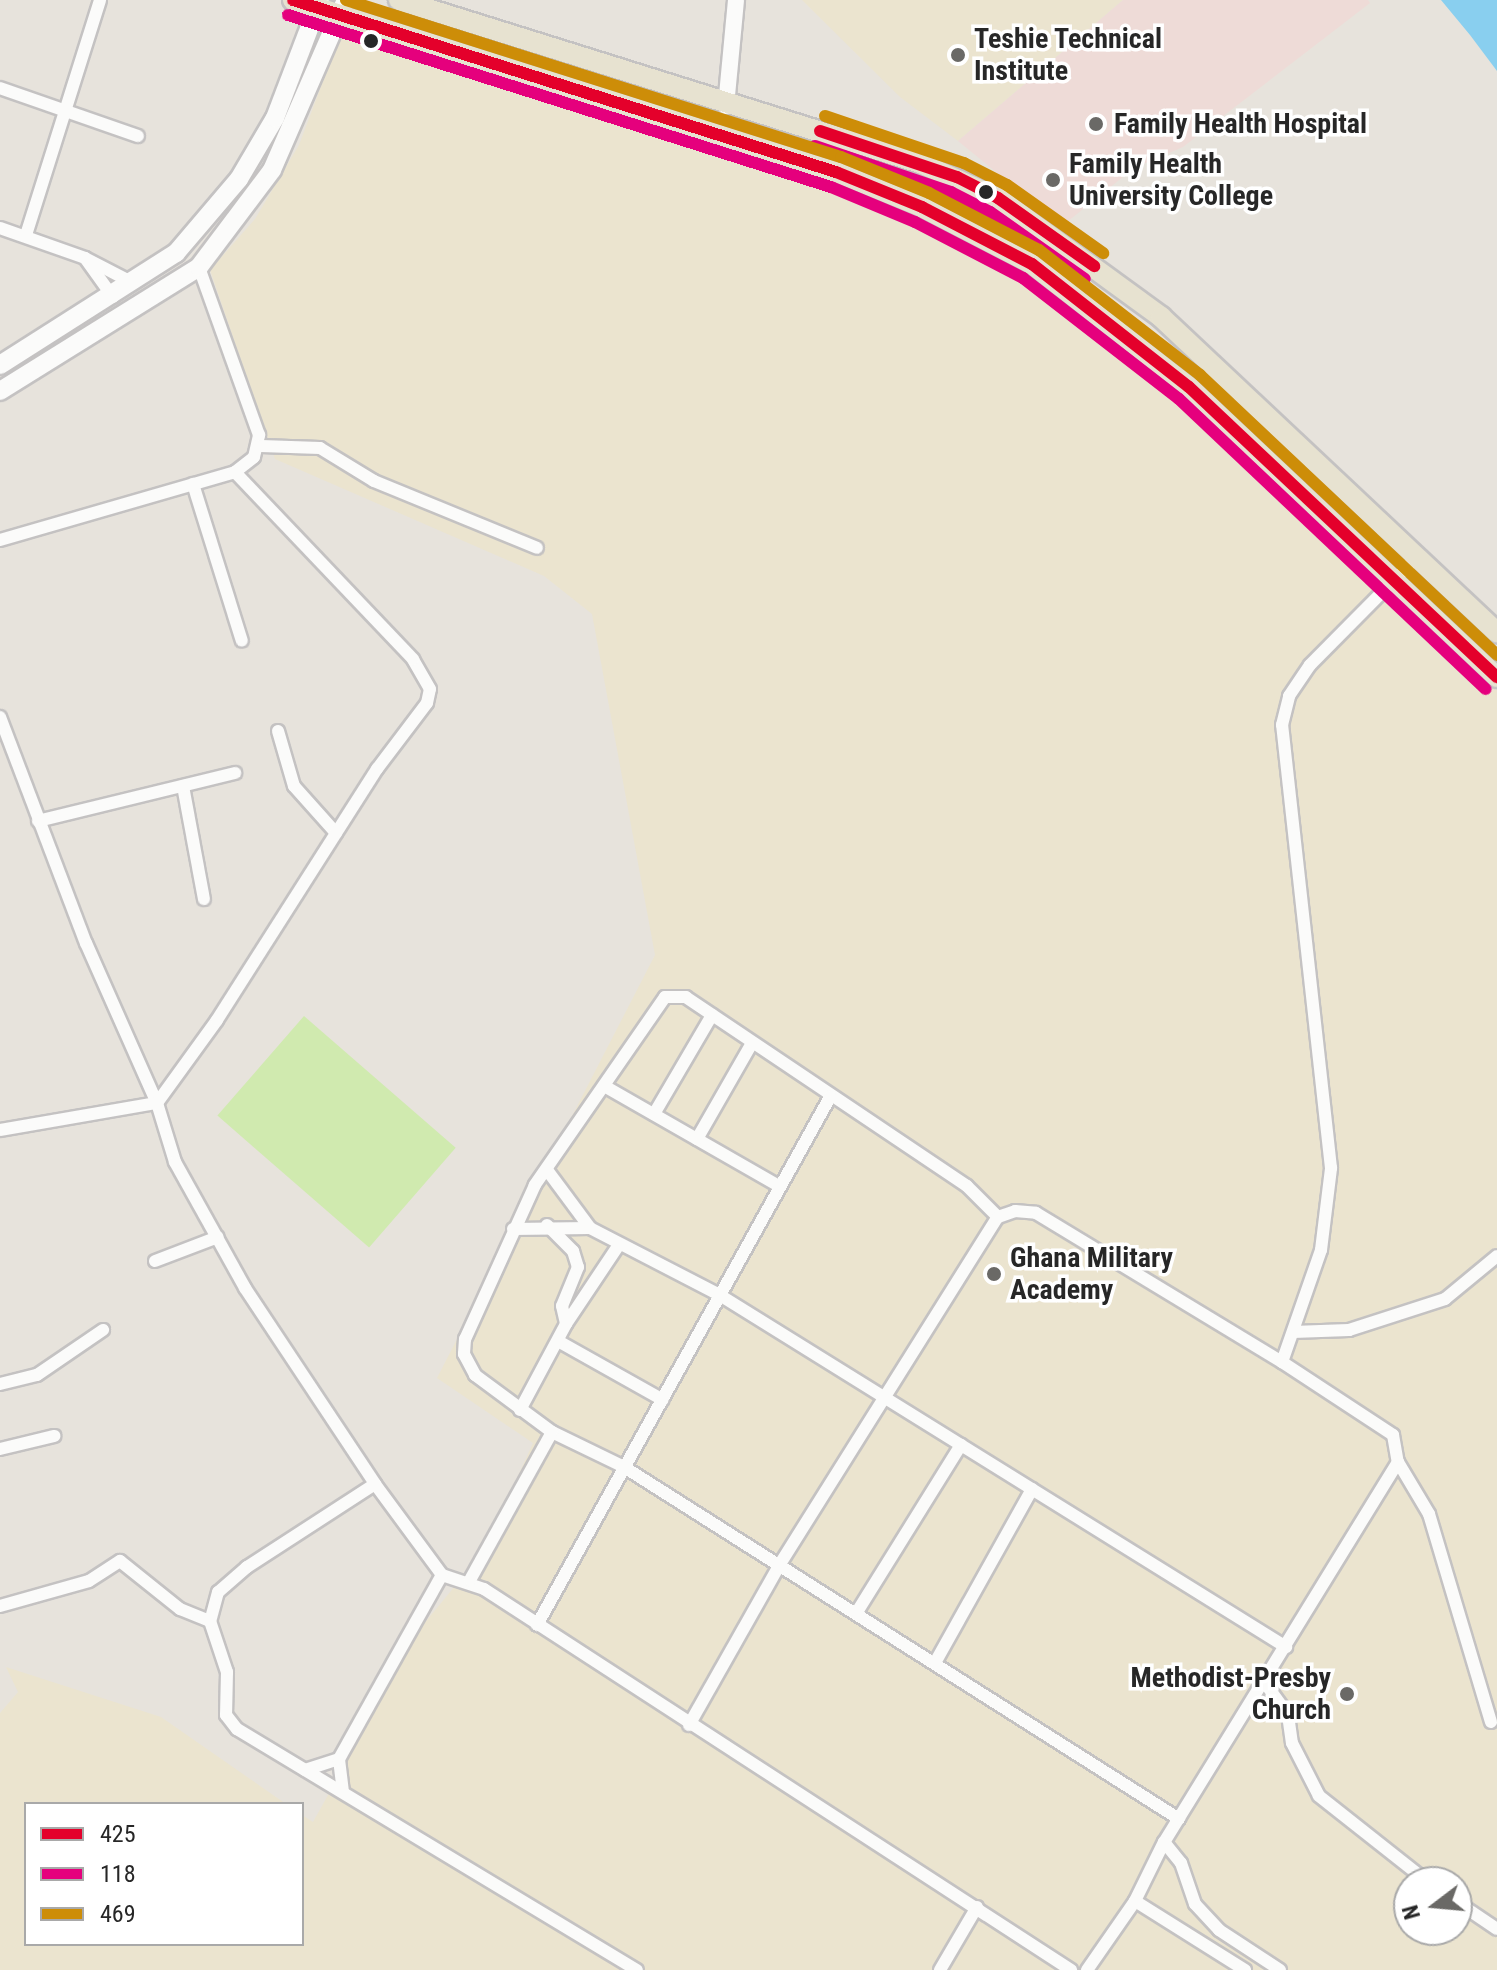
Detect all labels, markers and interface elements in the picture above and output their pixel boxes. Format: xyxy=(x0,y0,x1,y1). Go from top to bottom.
place label: Teshie Technical Institute xyxy=(974,22,1163,88)
unlabelled marker xyxy=(363,33,379,49)
marker: Teshie Technical Institute xyxy=(949,46,967,64)
place label: Family Health Hospital xyxy=(1114,107,1367,141)
marker: Family Health Hospital xyxy=(1085,113,1107,135)
place label: Family Health University College xyxy=(1069,147,1273,213)
marker: Family Health University College xyxy=(1044,171,1062,189)
unlabelled marker xyxy=(978,184,994,200)
place label: Ghana Military Academy xyxy=(1010,1241,1173,1307)
marker: Ghana Military Academy xyxy=(985,1265,1003,1283)
place label: Methodist-Presby Church xyxy=(1131,1661,1331,1727)
marker: Methodist-Presby Church xyxy=(1338,1685,1356,1703)
legend xyxy=(24,1802,304,1946)
text: 425 xyxy=(100,1820,136,1848)
text: 118 xyxy=(100,1860,136,1888)
north arrow xyxy=(1393,1866,1473,1946)
text: 469 xyxy=(100,1900,136,1928)
text: N xyxy=(1397,1902,1425,1922)

